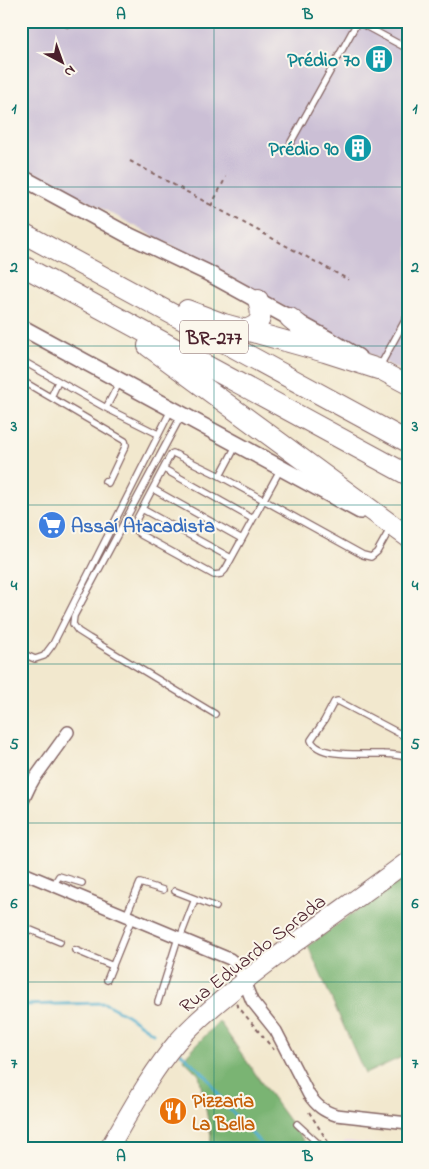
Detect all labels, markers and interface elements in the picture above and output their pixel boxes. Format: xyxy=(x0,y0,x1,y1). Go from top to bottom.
text: A xyxy=(116,3,126,27)
text: B xyxy=(302,3,314,27)
north arrow xyxy=(38,38,88,88)
building icon: Prédio 70 xyxy=(364,44,394,74)
place label: Prédio 70 xyxy=(287,47,360,76)
text: N xyxy=(59,60,80,82)
text: 1 xyxy=(11,97,17,121)
text: 1 xyxy=(412,97,418,121)
building icon: Prédio 90 xyxy=(343,133,373,163)
place label: Prédio 90 xyxy=(269,136,339,165)
text: 2 xyxy=(9,256,18,280)
text: 2 xyxy=(410,256,419,280)
road number: BR-277 xyxy=(180,321,248,354)
text: 3 xyxy=(10,415,18,439)
text: 3 xyxy=(411,415,419,439)
supermarket icon: Assaí Atacadista xyxy=(37,510,67,540)
place label: Assaí Atacadista xyxy=(71,513,215,542)
text: 4 xyxy=(10,574,18,598)
text: 4 xyxy=(411,574,419,598)
text: 5 xyxy=(9,733,19,757)
text: 5 xyxy=(410,733,420,757)
street label: Rua Eduardo Sprada xyxy=(174,888,333,1022)
text: 6 xyxy=(9,892,18,916)
text: 6 xyxy=(410,892,419,916)
text: 7 xyxy=(11,1052,18,1076)
text: 7 xyxy=(412,1052,419,1076)
place label: Pizzaria La Bella xyxy=(192,1088,255,1140)
restaurant icon: Pizzaria La Bella xyxy=(158,1096,188,1126)
text: A xyxy=(116,1145,126,1169)
text: B xyxy=(302,1145,314,1169)

